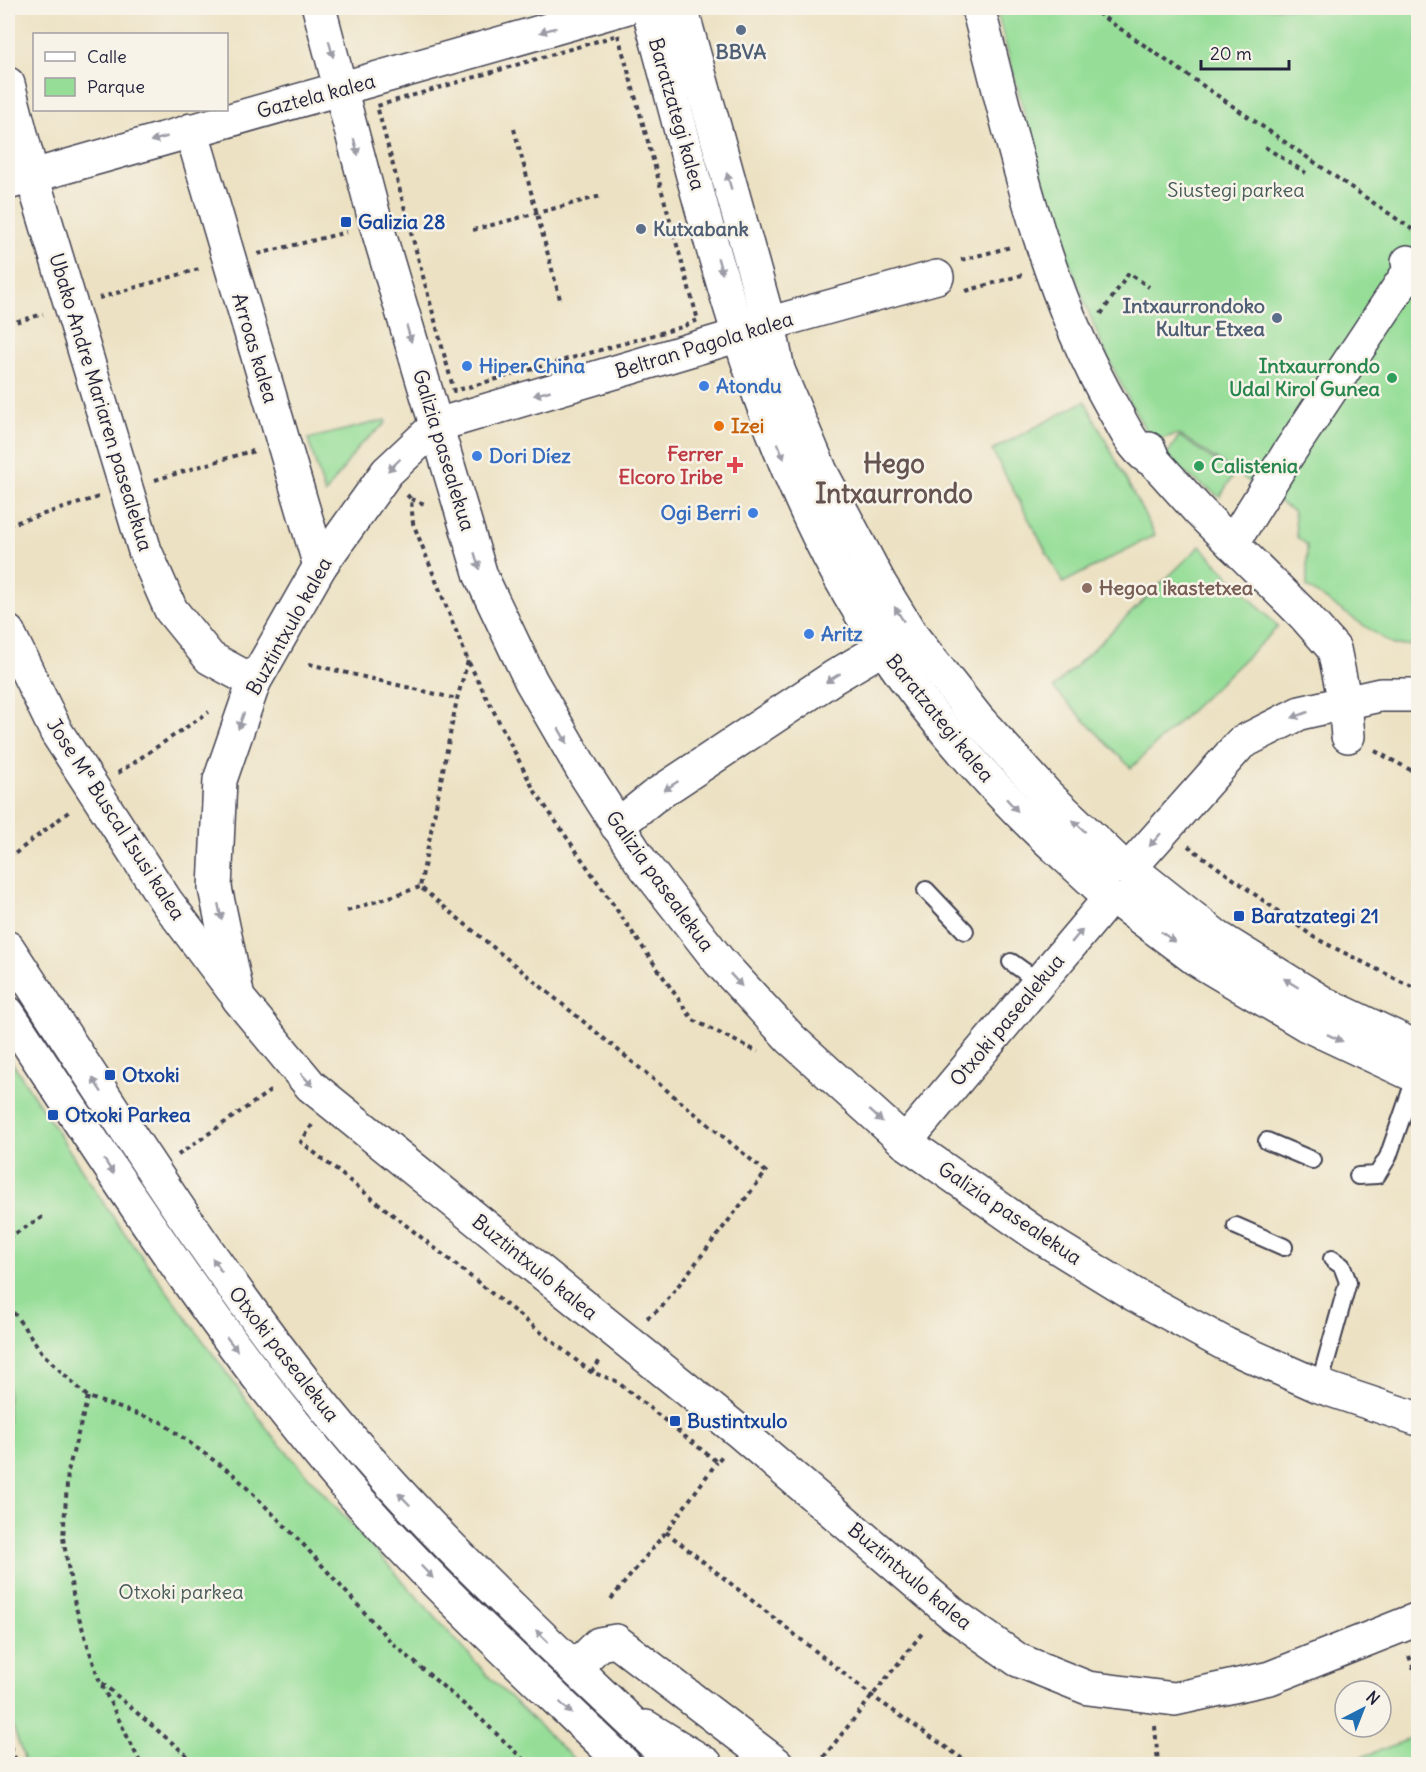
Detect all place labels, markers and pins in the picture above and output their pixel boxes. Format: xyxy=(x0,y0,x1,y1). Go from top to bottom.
marker: BBVA xyxy=(734,23,748,37)
place label: BBVA xyxy=(716,39,767,64)
place label: Galizia 28 xyxy=(358,209,446,234)
marker: Galizia 28 xyxy=(339,215,353,229)
place label: Kutxabank xyxy=(653,216,749,241)
marker: Kutxabank xyxy=(634,222,648,236)
place label: Intxaurrondoko Kultur Etxea xyxy=(1122,293,1266,341)
marker: Intxaurrondoko Kultur Etxea xyxy=(1270,311,1284,325)
place label: Hiper China xyxy=(479,353,586,378)
place label: Intxaurrondo Udal Kirol Gunea xyxy=(1229,353,1381,401)
marker: Hiper China xyxy=(460,359,474,373)
marker: Intxaurrondo Udal Kirol Gunea xyxy=(1385,371,1399,385)
place label: Atondu xyxy=(716,373,782,398)
marker: Atondu xyxy=(697,379,711,393)
place label: Izei xyxy=(731,413,764,438)
marker: Izei xyxy=(712,419,726,433)
place label: Ferrer Elcoro Iribe xyxy=(619,441,724,489)
place label: Dori Díez xyxy=(489,443,571,468)
marker: Dori Díez xyxy=(470,449,484,463)
place label: Calistenia xyxy=(1211,453,1299,478)
marker: Ferrer Elcoro Iribe xyxy=(728,458,742,472)
marker: Calistenia xyxy=(1192,459,1206,473)
place label: Ogi Berri xyxy=(660,500,741,525)
marker: Ogi Berri xyxy=(746,506,760,520)
place label: Hegoa ikastetxea xyxy=(1099,575,1254,600)
marker: Hegoa ikastetxea xyxy=(1080,581,1094,595)
place label: Aritz xyxy=(821,621,863,646)
marker: Aritz xyxy=(802,627,816,641)
place label: Baratzategi 21 xyxy=(1251,903,1379,928)
marker: Baratzategi 21 xyxy=(1232,909,1246,923)
place label: Otxoki xyxy=(122,1062,180,1087)
marker: Otxoki xyxy=(103,1068,117,1082)
place label: Otxoki Parkea xyxy=(65,1102,191,1127)
marker: Otxoki Parkea xyxy=(46,1108,60,1122)
place label: Bustintxulo xyxy=(687,1408,787,1433)
marker: Bustintxulo xyxy=(668,1414,682,1428)

